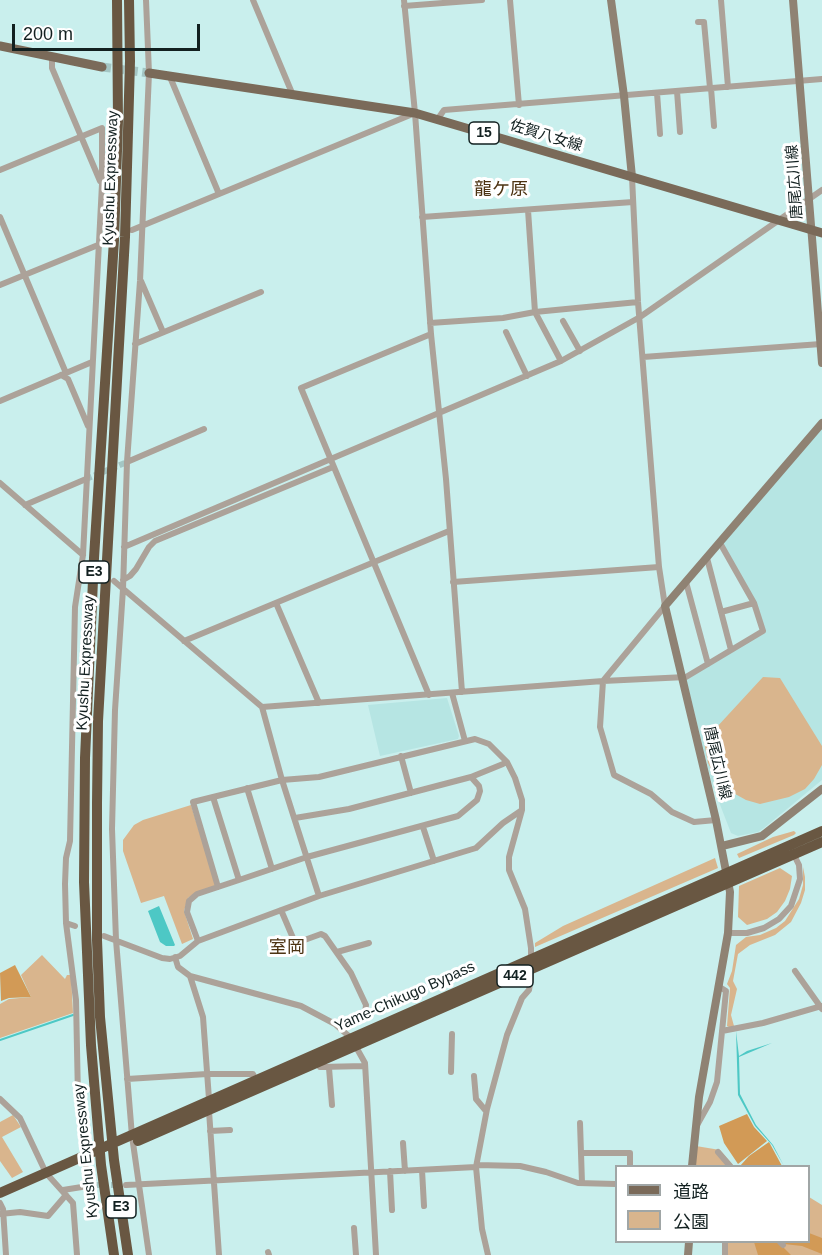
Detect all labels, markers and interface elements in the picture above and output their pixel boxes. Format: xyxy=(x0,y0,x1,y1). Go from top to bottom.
scale bar xyxy=(15,12,202,50)
text: 200 m xyxy=(23,24,73,44)
street label: Kyushu Expressway xyxy=(100,110,122,246)
street label: 佐賀八女線 xyxy=(508,116,584,156)
road number: 15 xyxy=(469,122,499,144)
street label: 唐尾広川線 xyxy=(783,144,807,220)
district label: 龍ケ原 xyxy=(474,179,528,201)
road number: E3 xyxy=(79,561,109,583)
street label: Kyushu Expressway xyxy=(73,595,99,731)
street label: 唐尾広川線 xyxy=(700,724,734,802)
district label: 室岡 xyxy=(269,937,305,959)
street label: Yame-Chikugo Bypass xyxy=(332,958,478,1036)
road number: 442 xyxy=(497,965,533,987)
street label: Kyushu Expressway xyxy=(70,1083,102,1219)
legend xyxy=(615,1165,810,1243)
text: 道路 xyxy=(673,1182,709,1202)
road number: E3 xyxy=(106,1196,136,1218)
text: 公園 xyxy=(673,1212,709,1232)

